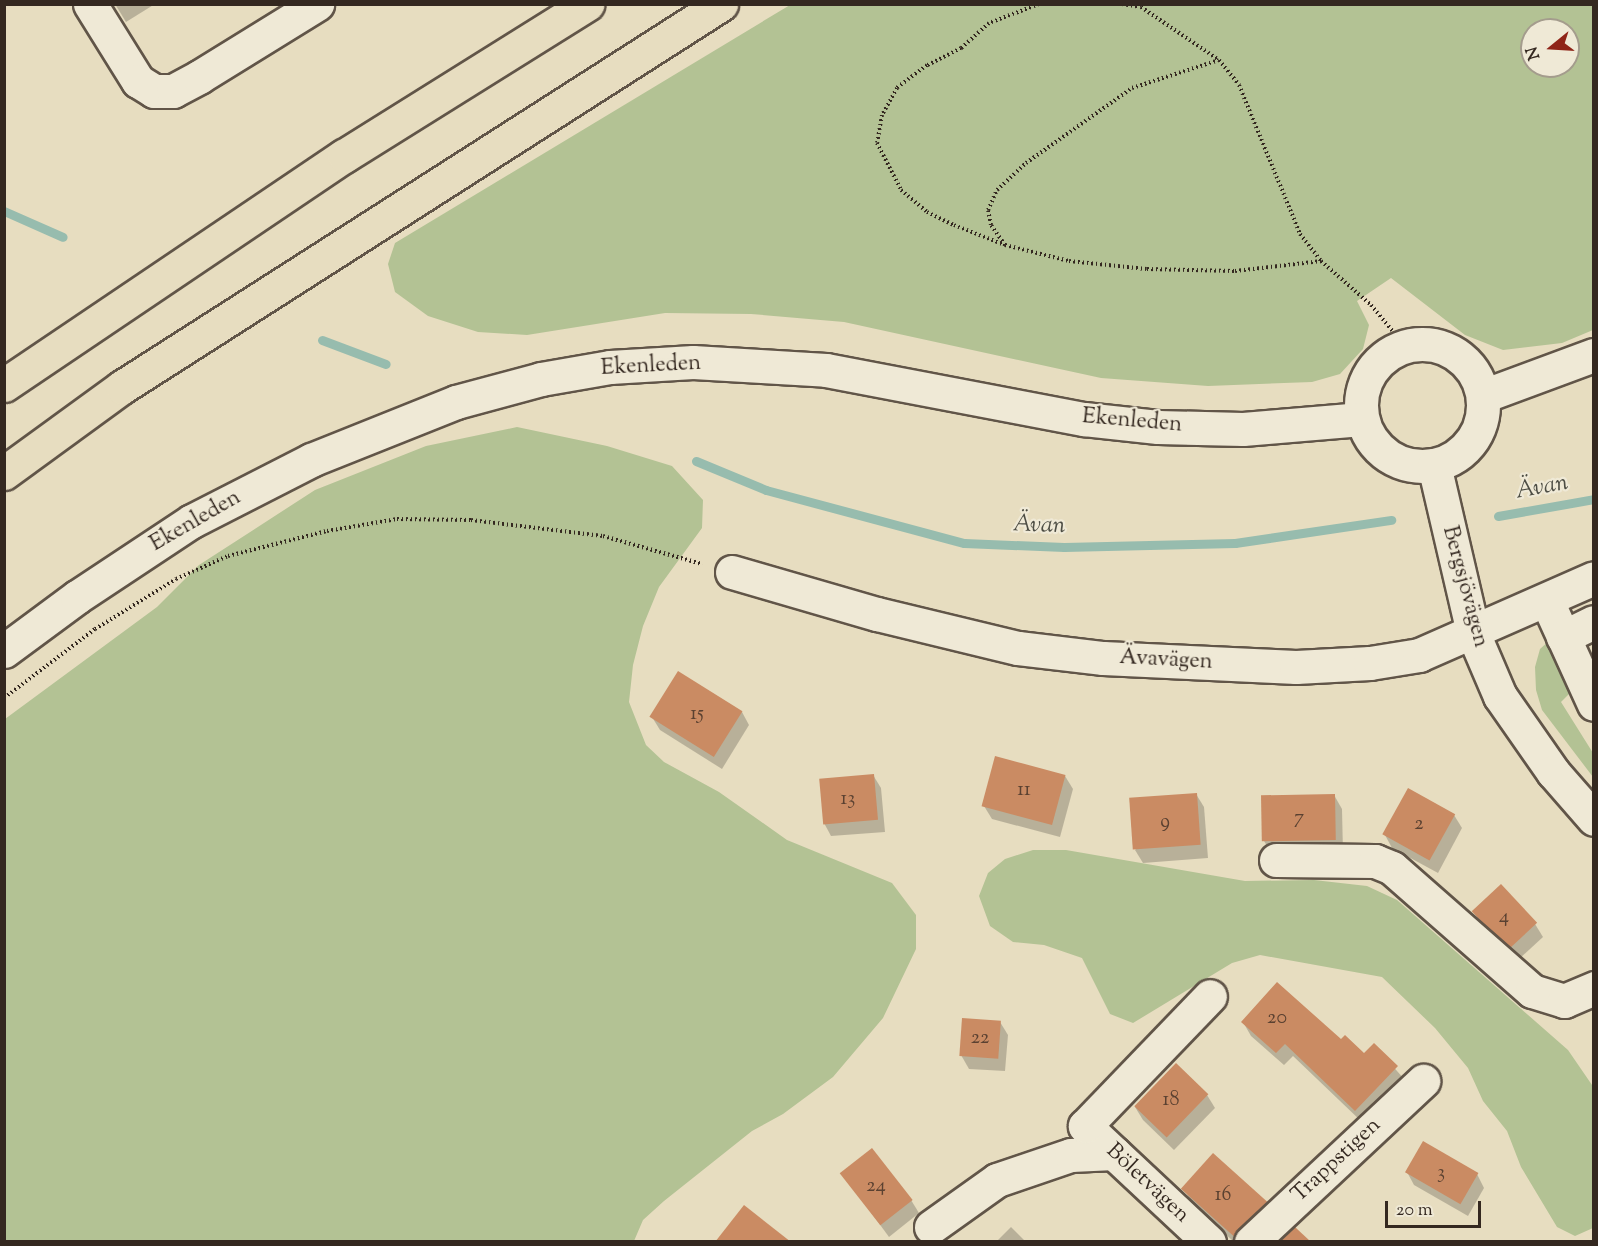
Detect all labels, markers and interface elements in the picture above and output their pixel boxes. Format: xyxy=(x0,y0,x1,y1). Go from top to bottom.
north arrow xyxy=(1520,18,1580,78)
text: N xyxy=(1521,43,1547,63)
street label: Ekenleden xyxy=(600,351,702,383)
street label: Ekenleden xyxy=(1081,404,1183,440)
water label: Ävan xyxy=(1513,469,1571,507)
street label: Ekenleden xyxy=(146,486,246,558)
water label: Ävan xyxy=(1012,511,1066,541)
street label: Bergsjövägen xyxy=(1435,523,1493,651)
street label: Ävavägen xyxy=(1119,645,1213,677)
house number: 15 xyxy=(690,702,704,726)
house number: 11 xyxy=(1017,778,1031,802)
house number: 13 xyxy=(841,787,855,811)
house number: 7 xyxy=(1294,806,1304,830)
house number: 9 xyxy=(1160,810,1170,834)
house number: 2 xyxy=(1414,812,1424,836)
house number: 4 xyxy=(1499,905,1509,929)
house number: 20 xyxy=(1267,1006,1287,1030)
house number: 22 xyxy=(971,1026,989,1050)
house number: 18 xyxy=(1163,1088,1179,1112)
street label: Trappstigen xyxy=(1287,1113,1387,1209)
street label: Böletvägen xyxy=(1100,1139,1194,1229)
house number: 3 xyxy=(1437,1161,1445,1185)
house number: 24 xyxy=(866,1174,886,1198)
house number: 16 xyxy=(1215,1183,1231,1207)
scale bar xyxy=(1388,1189,1484,1227)
text: 20 m xyxy=(1396,1198,1433,1224)

